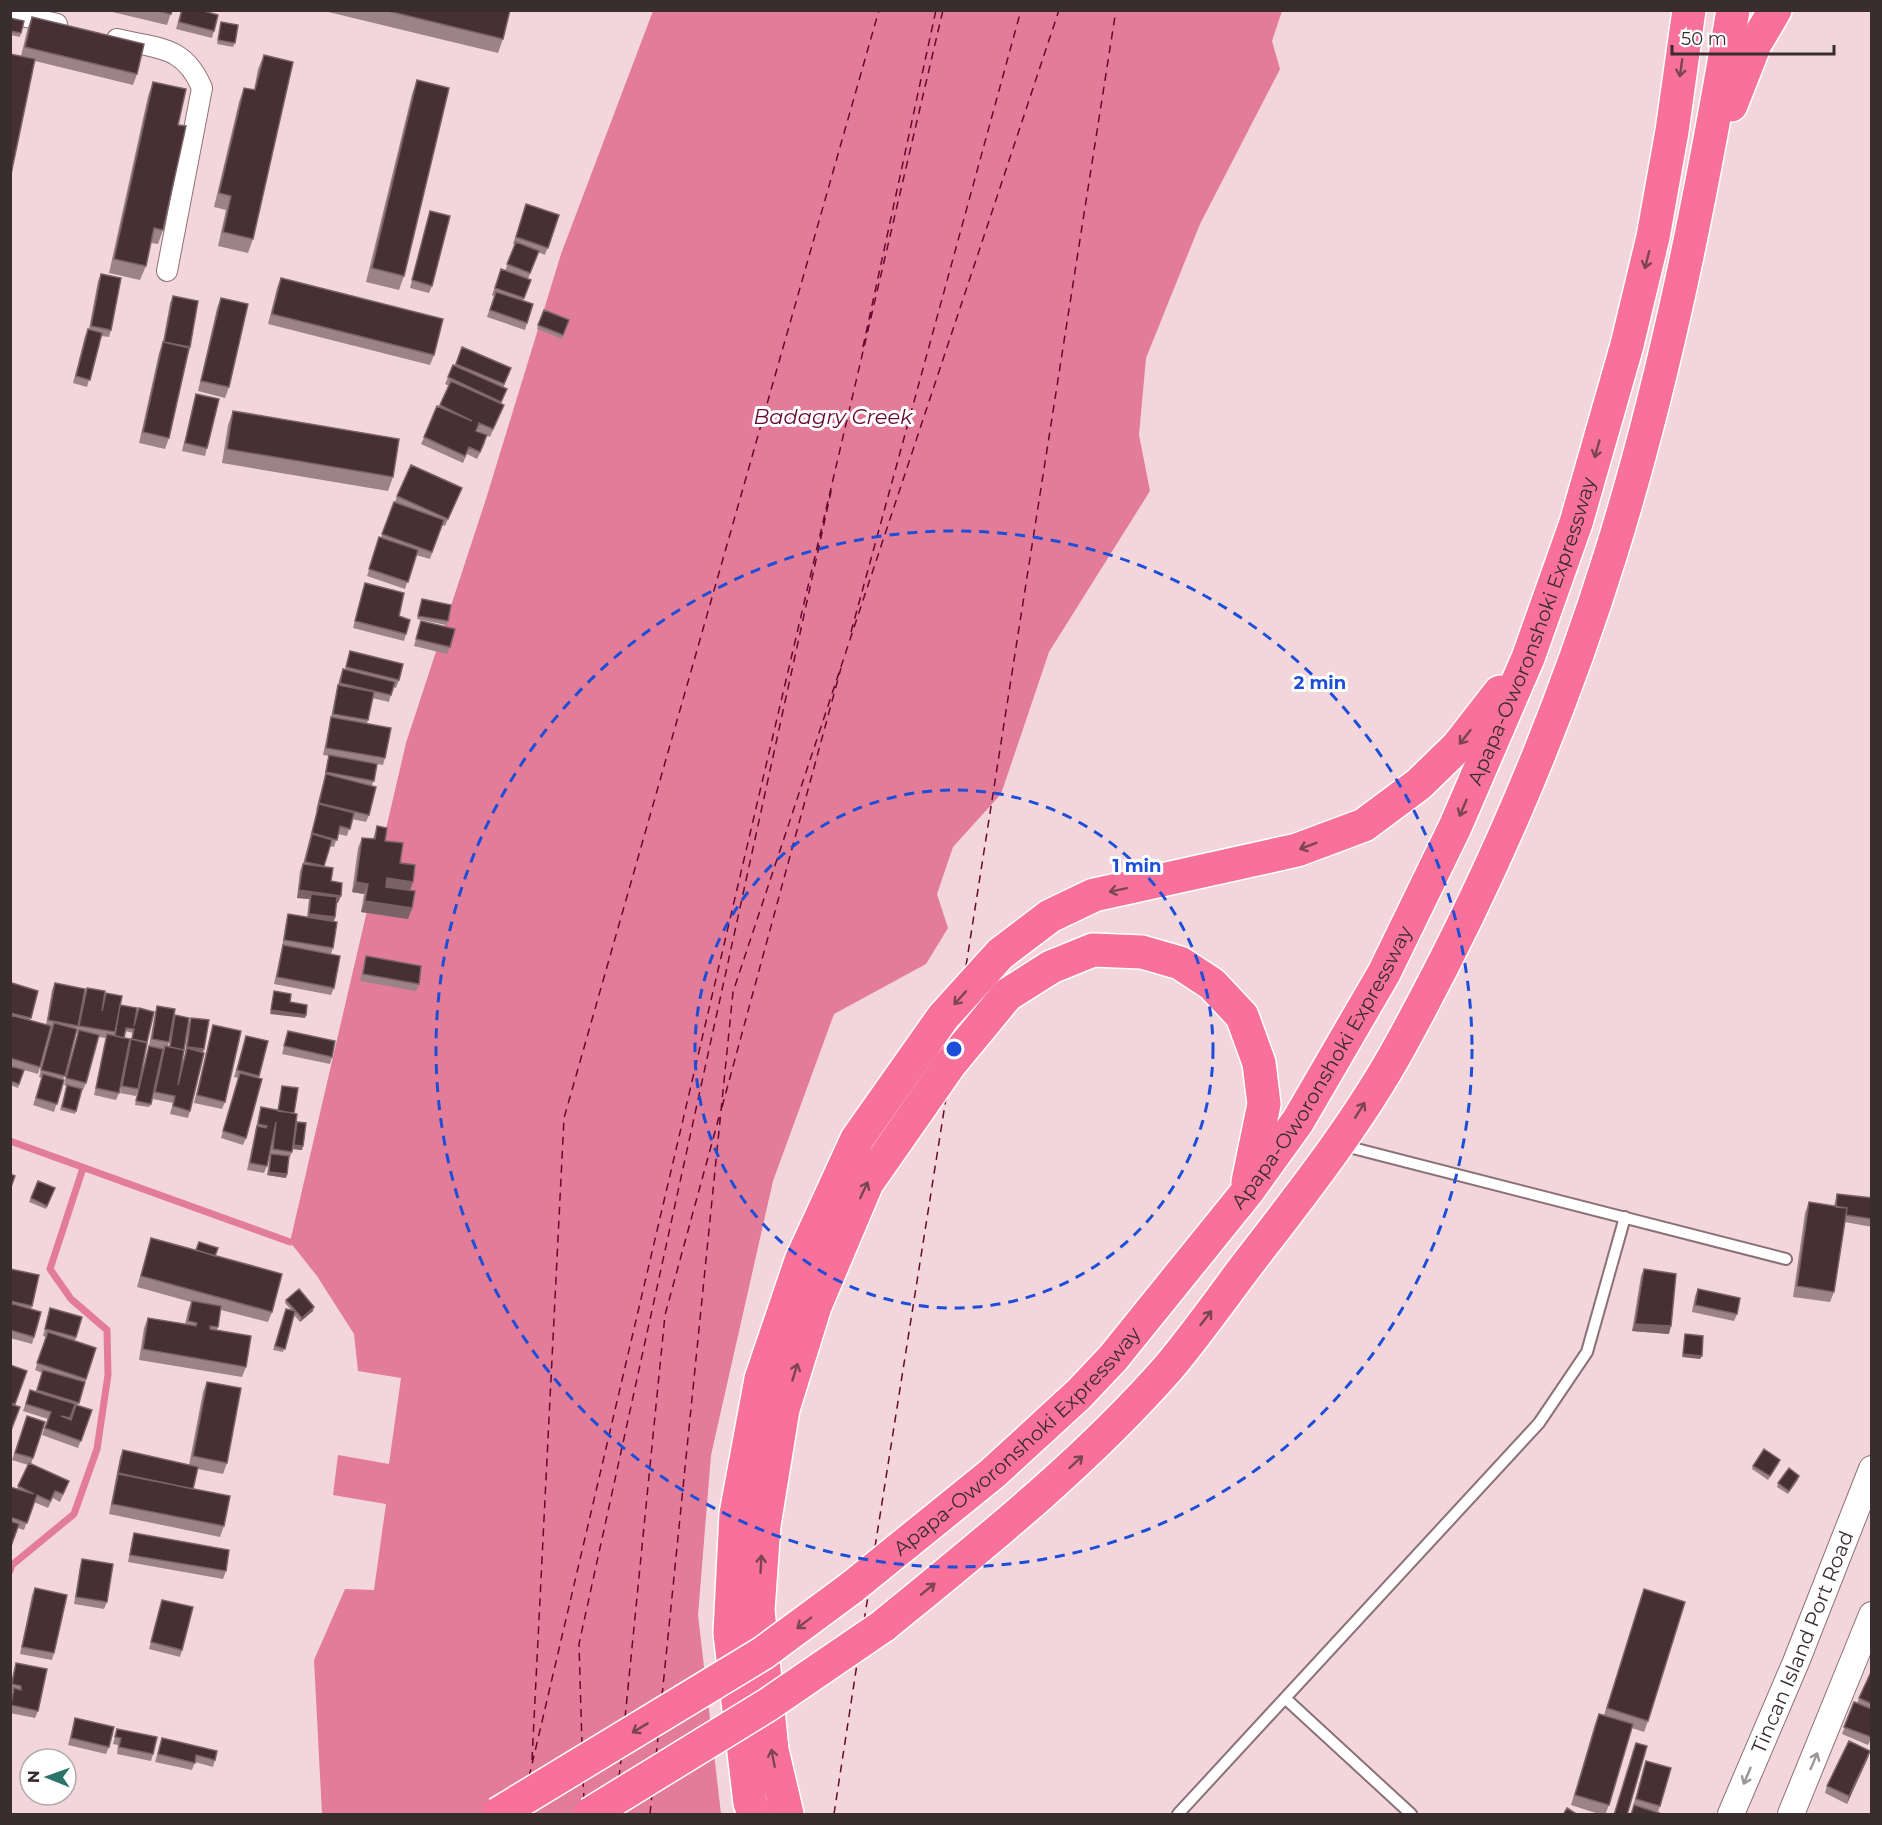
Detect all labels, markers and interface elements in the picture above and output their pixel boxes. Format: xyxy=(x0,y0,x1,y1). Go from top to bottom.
scale bar xyxy=(1672,18,1834,56)
text: 50 m xyxy=(1681,28,1727,50)
one-way arrow xyxy=(1676,58,1687,78)
one-way arrow xyxy=(1641,251,1653,270)
water label: Badagry Creek xyxy=(753,404,914,429)
one-way arrow xyxy=(1591,439,1602,458)
street label: Apapa-Oworonshoki Expressway xyxy=(1463,474,1601,789)
text: 2 min xyxy=(1294,672,1346,694)
one-way arrow xyxy=(1459,729,1472,745)
one-way arrow xyxy=(1457,799,1469,817)
one-way arrow xyxy=(1299,842,1317,853)
text: 1 min xyxy=(1113,855,1161,877)
one-way arrow xyxy=(1108,885,1128,896)
street label: Apapa-Oworonshoki Expressway xyxy=(1226,922,1417,1214)
one-way arrow xyxy=(953,990,967,1005)
centre of rings xyxy=(944,1039,964,1059)
one-way arrow xyxy=(1354,1102,1366,1119)
one-way arrow xyxy=(859,1182,871,1200)
one-way arrow xyxy=(1200,1310,1213,1326)
street label: Apapa-Oworonshoki Expressway xyxy=(889,1322,1146,1561)
one-way arrow xyxy=(790,1363,801,1382)
one-way arrow xyxy=(1068,1455,1083,1469)
street label: Tincan Island Port Road xyxy=(1746,1527,1858,1757)
one-way arrow xyxy=(756,1554,767,1574)
one-way arrow xyxy=(920,1582,935,1596)
one-way arrow xyxy=(796,1617,812,1629)
one-way arrow xyxy=(632,1722,649,1734)
north arrow xyxy=(18,1747,78,1807)
one-way arrow xyxy=(768,1748,779,1768)
one-way arrow xyxy=(1809,1752,1820,1770)
one-way arrow xyxy=(1741,1766,1752,1785)
text: N xyxy=(24,1770,43,1783)

